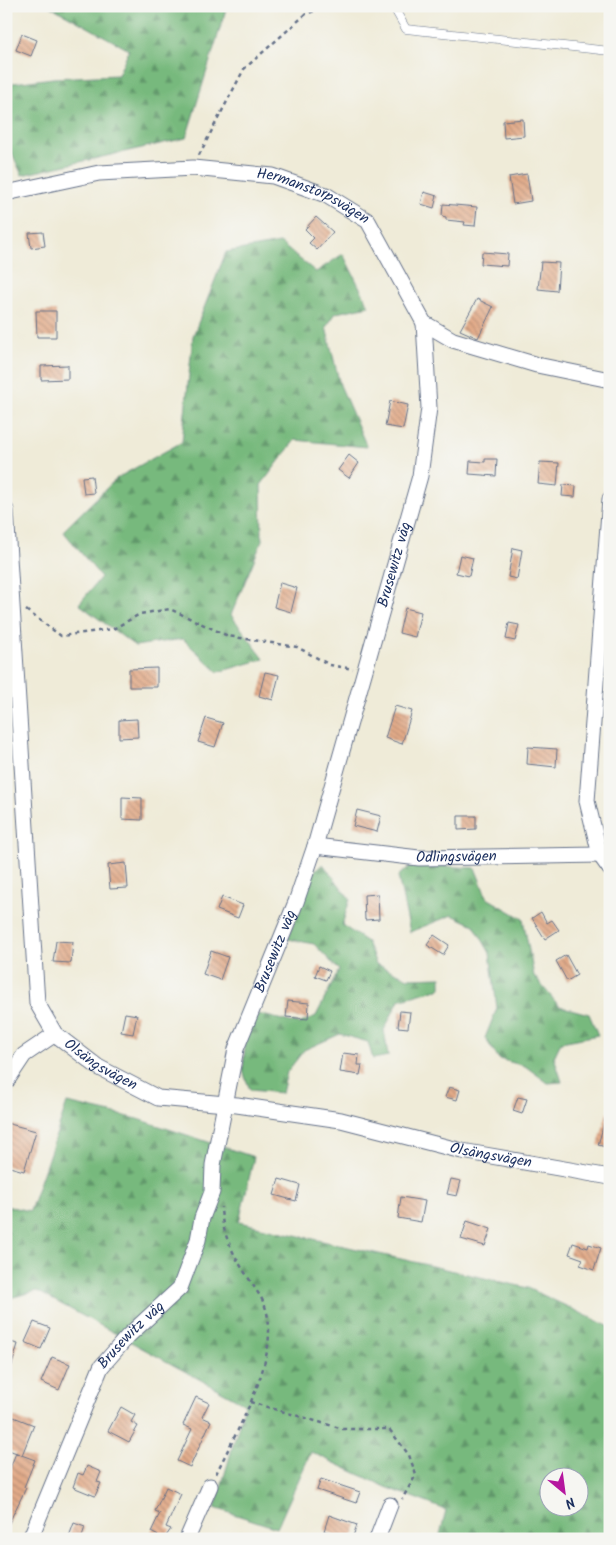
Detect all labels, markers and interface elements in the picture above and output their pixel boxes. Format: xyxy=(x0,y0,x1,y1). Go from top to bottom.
street label: Hermanstorpsvägen xyxy=(255,162,374,231)
street label: Brusewitz väg xyxy=(371,519,418,610)
street label: Odlingsvägen xyxy=(416,845,497,870)
street label: Brusewitz väg xyxy=(248,906,303,997)
street label: Olsängsvägen xyxy=(58,1033,141,1097)
street label: Olsängsvägen xyxy=(447,1136,534,1175)
street label: Brusewitz väg xyxy=(92,1296,170,1375)
north arrow xyxy=(538,1468,588,1518)
text: N xyxy=(560,1491,579,1514)

